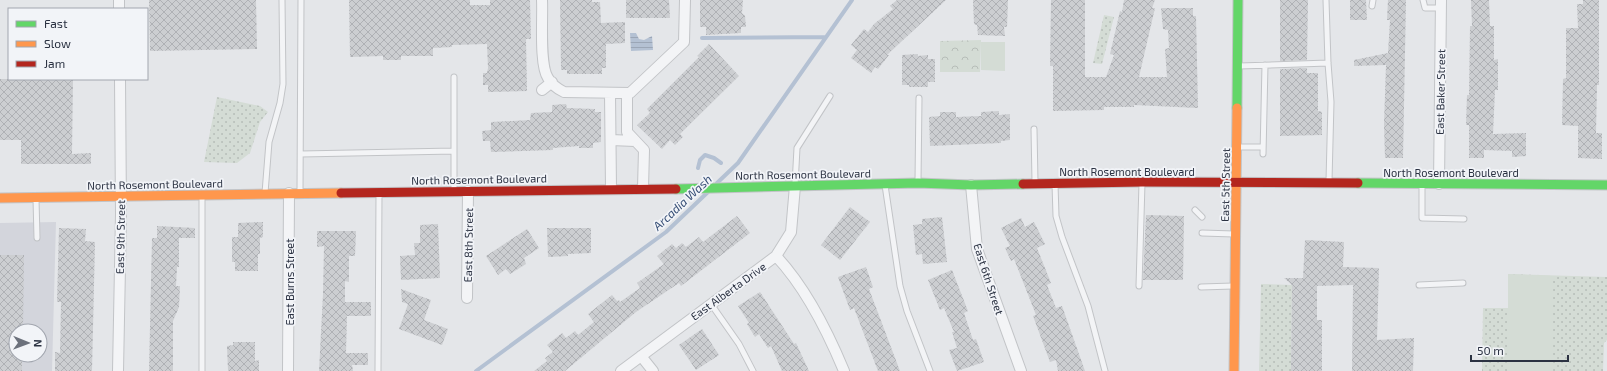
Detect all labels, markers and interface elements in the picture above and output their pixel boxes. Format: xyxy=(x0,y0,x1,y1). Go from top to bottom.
legend xyxy=(8,8,148,80)
text: Fast xyxy=(44,16,68,30)
text: Slow xyxy=(44,36,71,50)
street label: East Baker Street xyxy=(1433,49,1447,135)
text: Jam xyxy=(44,56,65,70)
street label: East 5th Street xyxy=(1218,148,1232,222)
street label: North Rosemont Boulevard xyxy=(1059,165,1195,178)
street label: North Rosemont Boulevard xyxy=(735,166,871,182)
street label: North Rosemont Boulevard xyxy=(1383,166,1519,179)
street label: North Rosemont Boulevard xyxy=(411,171,547,187)
water label: Arcadia Wash xyxy=(649,171,714,233)
street label: North Rosemont Boulevard xyxy=(87,176,223,192)
street label: East 9th Street xyxy=(113,200,127,274)
street label: East 8th Street xyxy=(461,208,475,282)
street label: East Burns Street xyxy=(283,239,296,325)
street label: East 6th Street xyxy=(971,242,1007,316)
street label: East Alberta Drive xyxy=(688,259,768,323)
north arrow xyxy=(8,323,48,363)
scale bar xyxy=(1471,337,1568,363)
text: N xyxy=(32,339,45,347)
text: 50 m xyxy=(1477,343,1504,357)

